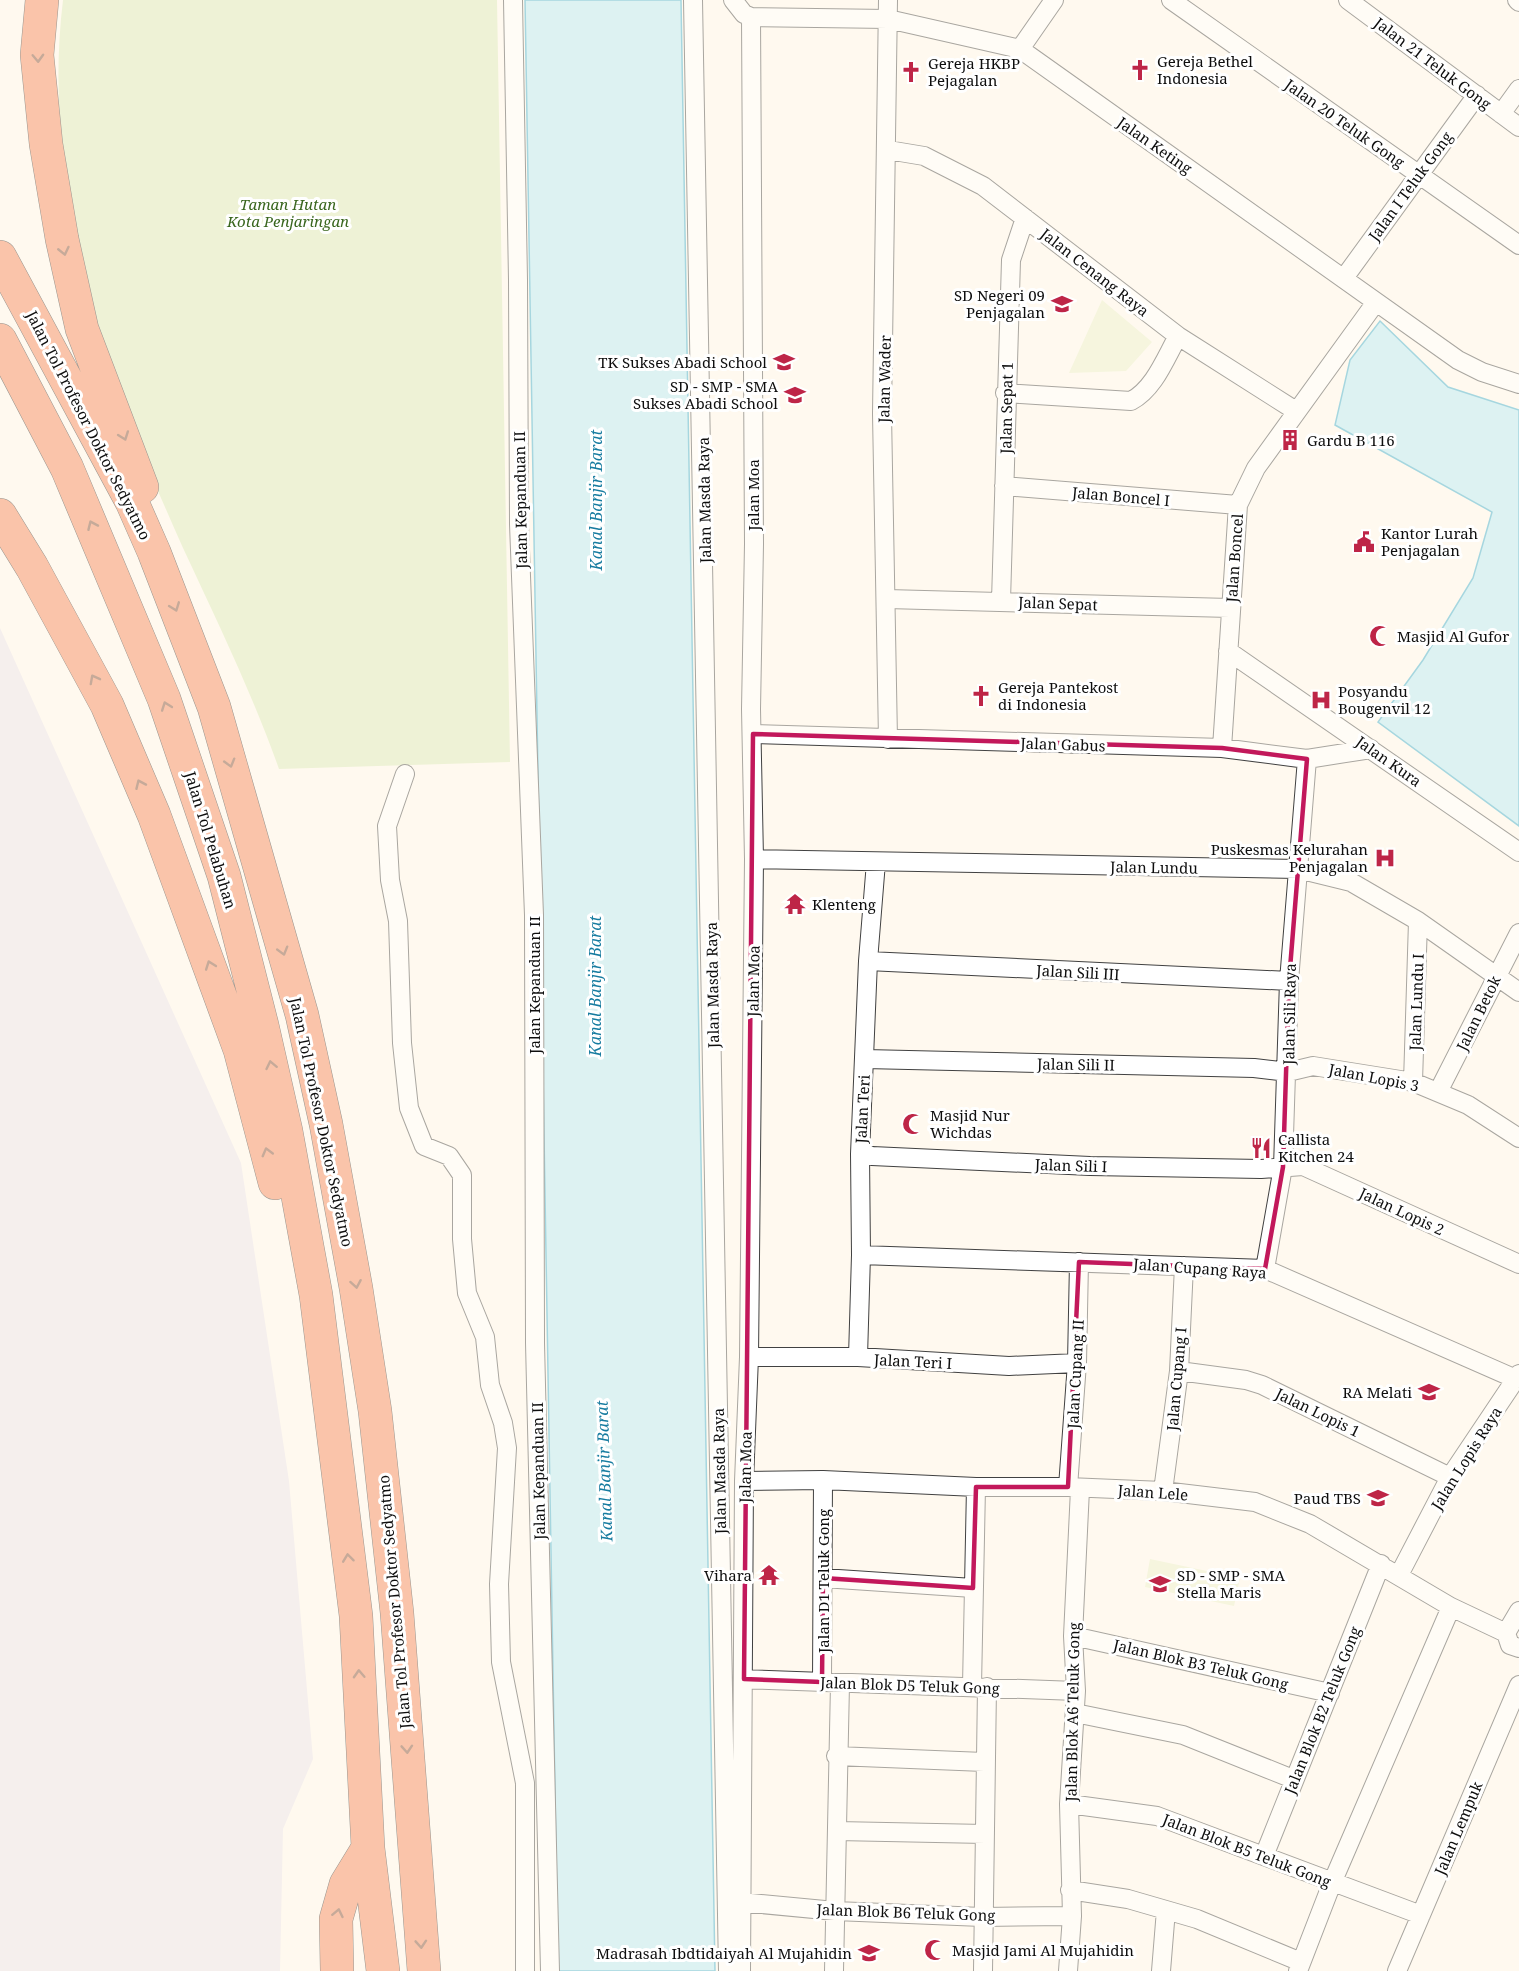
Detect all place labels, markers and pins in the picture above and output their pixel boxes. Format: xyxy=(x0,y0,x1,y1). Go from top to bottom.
place label: Gereja Bethel Indonesia xyxy=(1157,51,1253,88)
place label: Gereja HKBP Pejagalan xyxy=(928,53,1020,90)
church icon: Gereja Bethel Indonesia xyxy=(1128,58,1152,82)
church icon: Gereja HKBP Pejagalan xyxy=(899,60,923,84)
place label: SD Negeri 09 Penjagalan xyxy=(954,285,1045,322)
school or university icon: SD Negeri 09 Penjagalan xyxy=(1050,292,1074,316)
school or university icon: TK Sukses Abadi School xyxy=(772,350,796,374)
place label: TK Sukses Abadi School xyxy=(598,352,767,372)
place label: SD - SMP - SMA Sukses Abadi School xyxy=(633,376,778,413)
school or university icon: SD - SMP - SMA Sukses Abadi School xyxy=(783,383,807,407)
building icon: Gardu B 116 xyxy=(1278,428,1302,452)
place label: Gardu B 116 xyxy=(1307,430,1395,450)
place label: Kantor Lurah Penjagalan xyxy=(1381,523,1479,560)
public building icon: Kantor Lurah Penjagalan xyxy=(1352,530,1376,554)
mosque icon: Masjid Al Gufor xyxy=(1368,624,1392,648)
place label: Masjid Al Gufor xyxy=(1397,626,1509,646)
place label: Gereja Pantekost di Indonesia xyxy=(998,677,1118,714)
place label: Posyandu Bougenvil 12 xyxy=(1338,681,1431,718)
church icon: Gereja Pantekost di Indonesia xyxy=(969,684,993,708)
hospital icon: Posyandu Bougenvil 12 xyxy=(1309,688,1333,712)
place label: Puskesmas Kelurahan Penjagalan xyxy=(1211,839,1368,876)
hospital icon: Puskesmas Kelurahan Penjagalan xyxy=(1373,846,1397,870)
temple icon: Klenteng xyxy=(783,892,807,916)
place label: Klenteng xyxy=(812,894,876,914)
place label: Masjid Nur Wichdas xyxy=(930,1105,1010,1142)
mosque icon: Masjid Nur Wichdas xyxy=(901,1112,925,1136)
place label: Callista Kitchen 24 xyxy=(1278,1129,1354,1166)
restaurant icon: Callista Kitchen 24 xyxy=(1249,1136,1273,1160)
school or university icon: RA Melati xyxy=(1417,1380,1441,1404)
place label: RA Melati xyxy=(1342,1382,1412,1402)
school or university icon: Paud TBS xyxy=(1366,1486,1390,1510)
place label: Paud TBS xyxy=(1294,1488,1361,1508)
temple icon: Vihara xyxy=(757,1563,781,1587)
place label: Vihara xyxy=(704,1565,752,1585)
place label: SD - SMP - SMA Stella Maris xyxy=(1177,1565,1285,1602)
school or university icon: SD - SMP - SMA Stella Maris xyxy=(1148,1572,1172,1596)
mosque icon: Masjid Jami Al Mujahidin xyxy=(923,1938,947,1962)
place label: Masjid Jami Al Mujahidin xyxy=(952,1940,1134,1960)
school or university icon: Madrasah Ibdtidaiyah Al Mujahidin xyxy=(857,1941,881,1965)
place label: Madrasah Ibdtidaiyah Al Mujahidin xyxy=(596,1943,852,1963)

